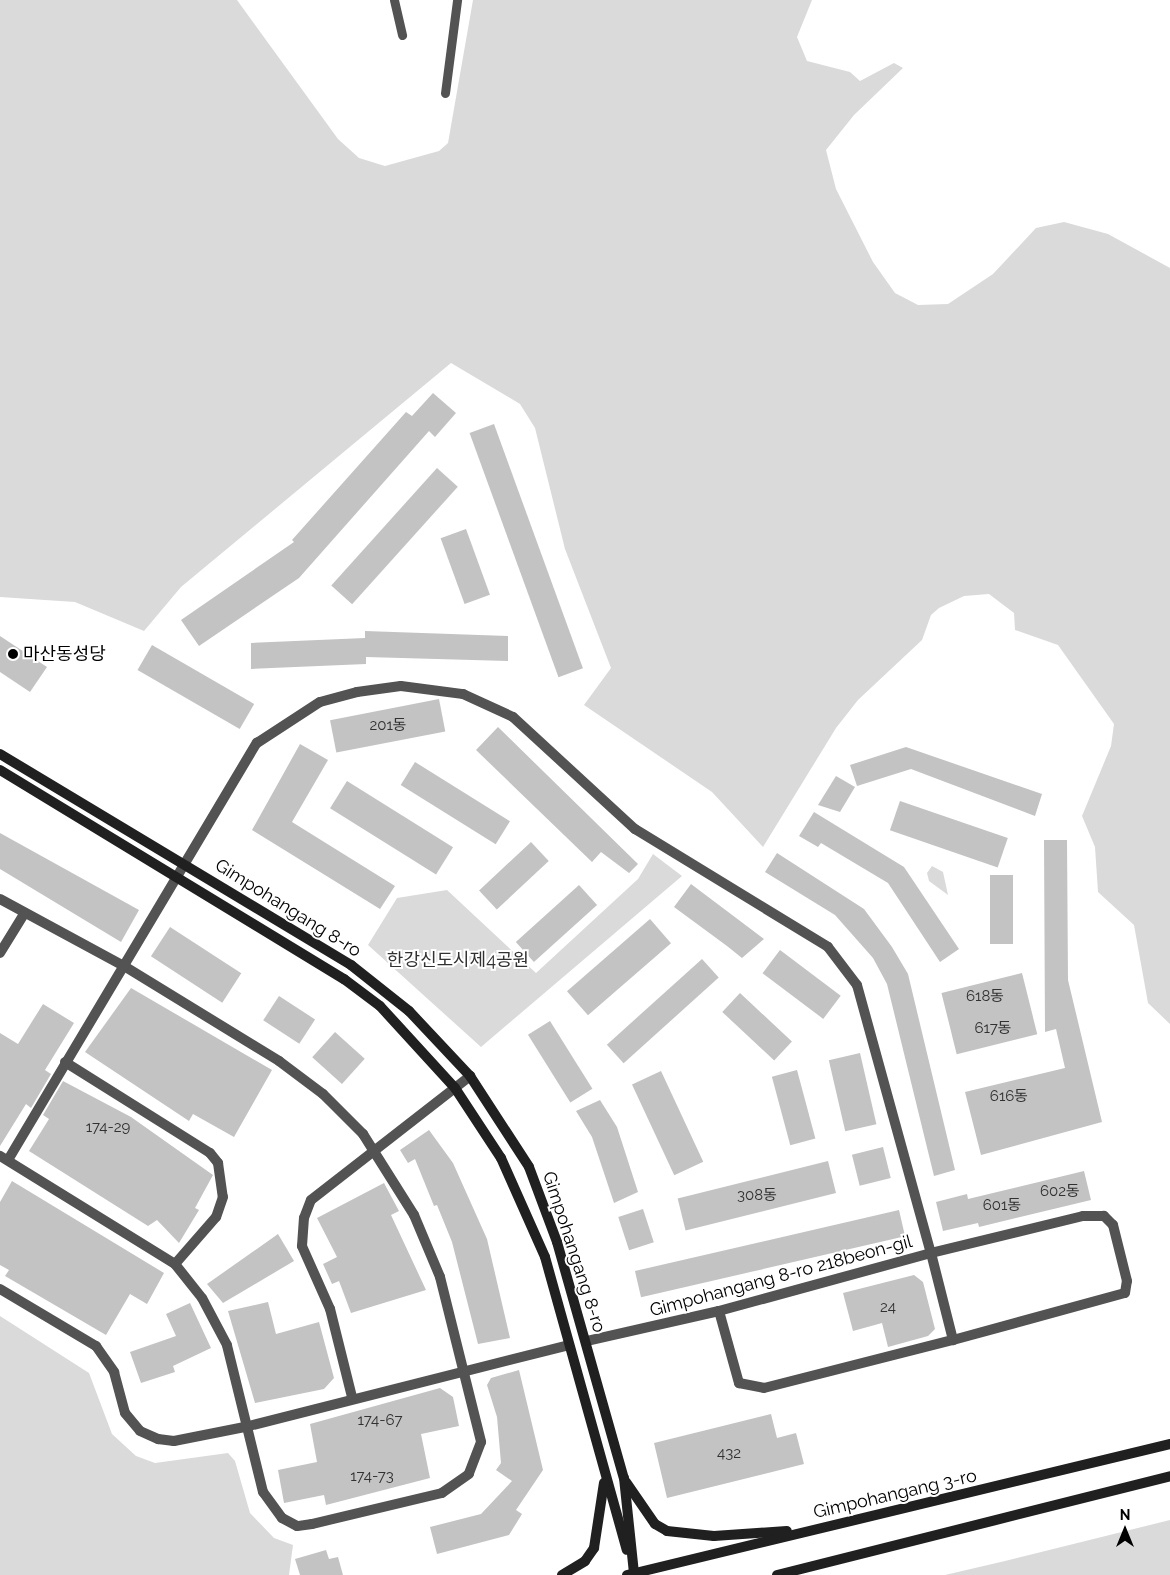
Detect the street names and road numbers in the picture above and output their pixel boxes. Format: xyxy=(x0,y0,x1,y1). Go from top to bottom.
street label: Gimpohangang 8-ro xyxy=(211,854,365,962)
street label: Gimpohangang 8-ro xyxy=(538,1169,610,1335)
street label: Gimpohangang 8-ro 218beon-gil xyxy=(647,1231,915,1321)
street label: Gimpohangang 3-ro xyxy=(811,1465,979,1523)

